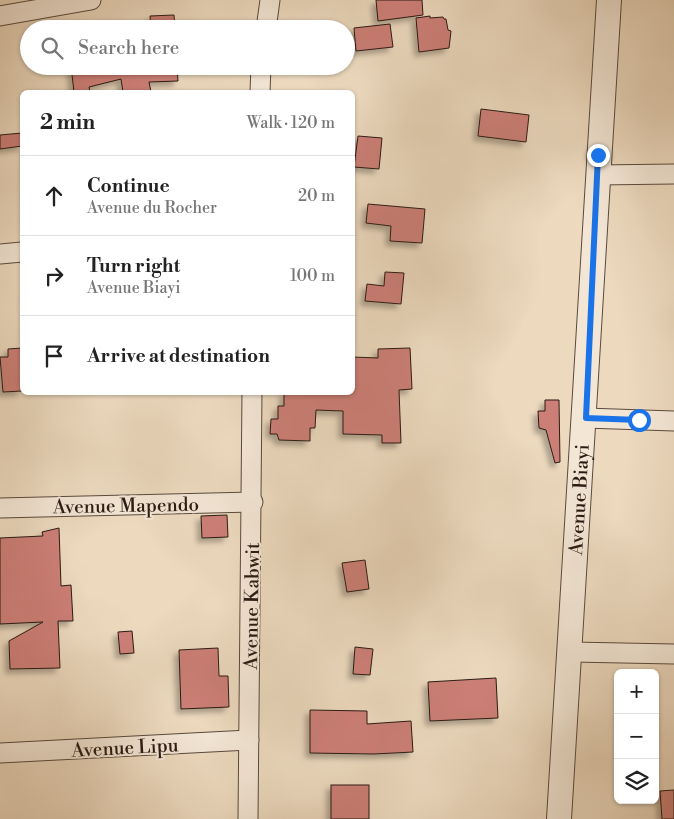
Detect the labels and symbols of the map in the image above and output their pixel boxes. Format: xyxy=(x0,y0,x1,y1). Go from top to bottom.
route end xyxy=(587,144,610,167)
route start xyxy=(628,409,651,432)
street label: Avenue Biayi xyxy=(564,443,595,557)
street label: Avenue Mapendo xyxy=(52,493,199,519)
street label: Avenue Kabwit xyxy=(239,542,265,671)
street label: Avenue Lipu xyxy=(70,733,179,763)

